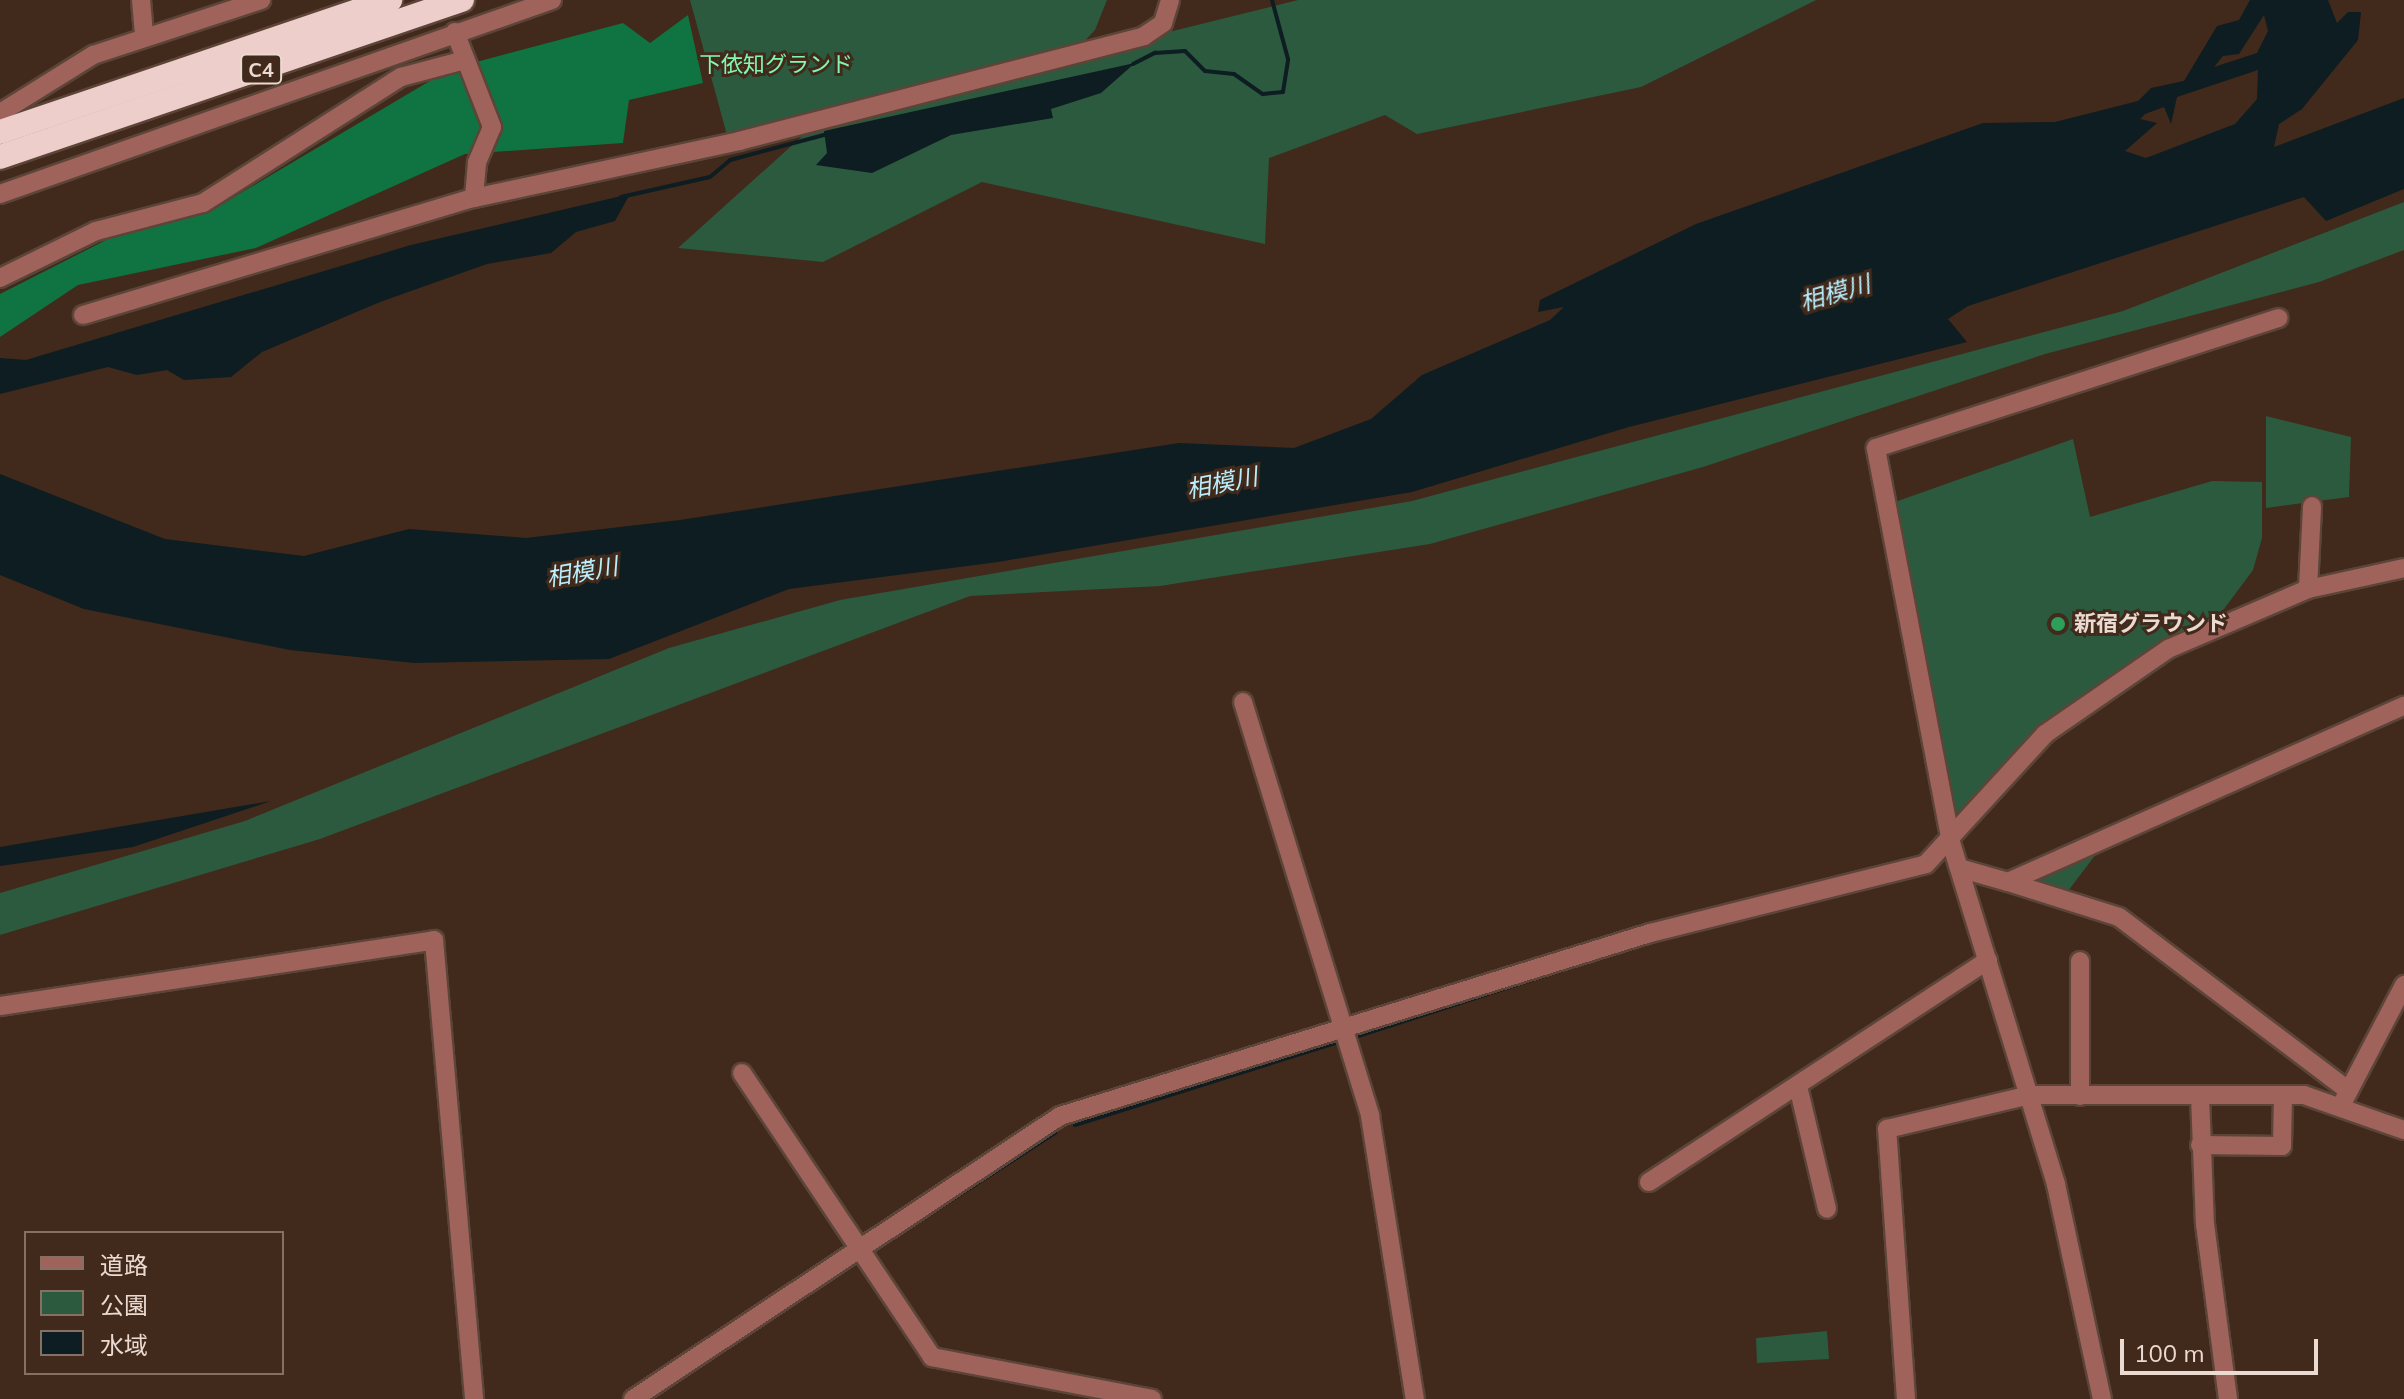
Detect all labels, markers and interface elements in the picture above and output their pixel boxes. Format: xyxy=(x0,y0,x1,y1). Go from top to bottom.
park label: 下依知グランド xyxy=(699,52,853,78)
road number: C4 xyxy=(239,53,283,85)
water label: 相模川 xyxy=(1796,269,1874,317)
water label: 相模川 xyxy=(1184,462,1260,504)
water label: 相模川 xyxy=(544,552,620,592)
place label: 新宿グラウンド xyxy=(2074,611,2228,637)
marker: 新宿グラウンド xyxy=(2049,615,2067,633)
legend xyxy=(24,1231,284,1375)
text: 道路 xyxy=(100,1250,148,1280)
text: 公園 xyxy=(100,1290,148,1320)
scale bar xyxy=(2124,1323,2322,1373)
text: 水域 xyxy=(100,1330,148,1360)
text: 100 m xyxy=(2134,1338,2205,1368)

